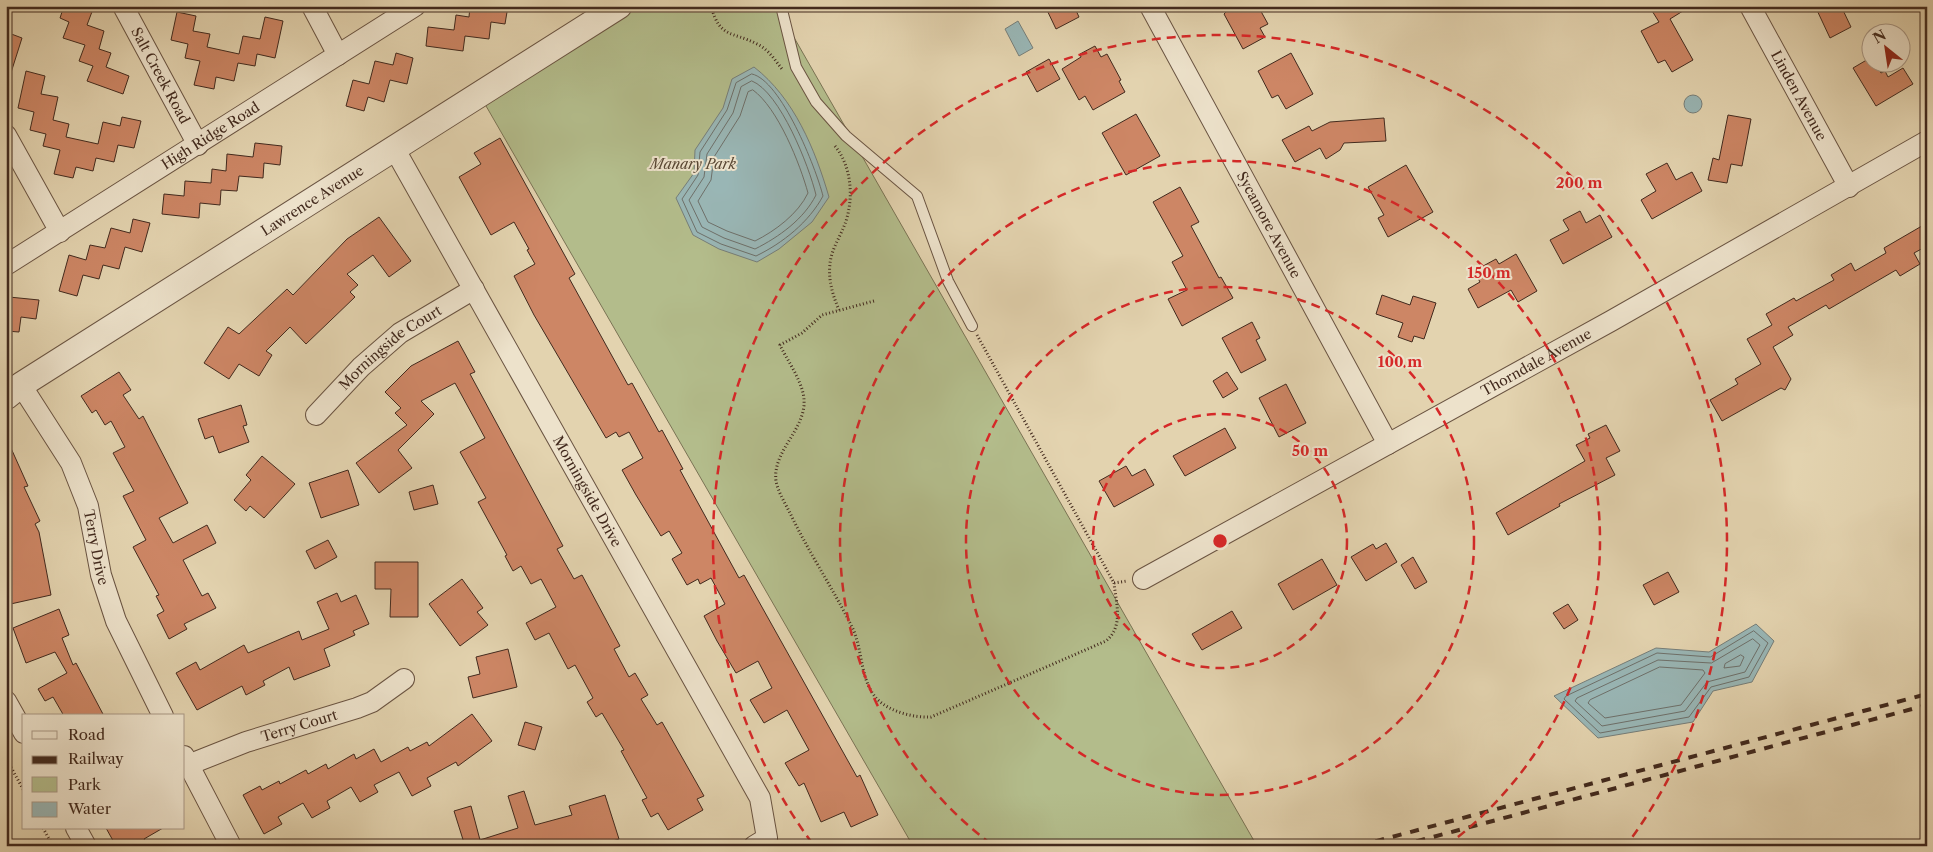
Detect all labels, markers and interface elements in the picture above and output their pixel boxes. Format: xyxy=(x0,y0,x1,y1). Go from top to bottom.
north arrow xyxy=(1860,22,1910,72)
street label: Salt Creek Road xyxy=(127,24,194,127)
text: N xyxy=(1870,26,1889,48)
street label: Linden Avenue xyxy=(1767,47,1831,144)
street label: High Ridge Road xyxy=(158,98,263,173)
park label: Manary Park xyxy=(648,155,737,173)
street label: Lawrence Avenue xyxy=(257,161,367,240)
street label: Sycamore Avenue xyxy=(1233,168,1305,281)
text: 200 m xyxy=(1556,173,1602,192)
text: 150 m xyxy=(1467,263,1511,282)
street label: Morningside Court xyxy=(335,301,445,394)
street label: Thorndale Avenue xyxy=(1478,324,1595,400)
text: 100 m xyxy=(1378,352,1422,371)
street label: Morningside Drive xyxy=(549,433,626,550)
text: 50 m xyxy=(1292,441,1328,460)
street label: Terry Drive xyxy=(80,508,113,588)
centre of rings xyxy=(1211,532,1229,550)
street label: Terry Court xyxy=(259,706,340,746)
legend xyxy=(22,714,185,830)
text: Road xyxy=(68,725,105,744)
text: Railway xyxy=(68,749,124,768)
text: Park xyxy=(68,775,102,794)
text: Water xyxy=(67,799,112,818)

